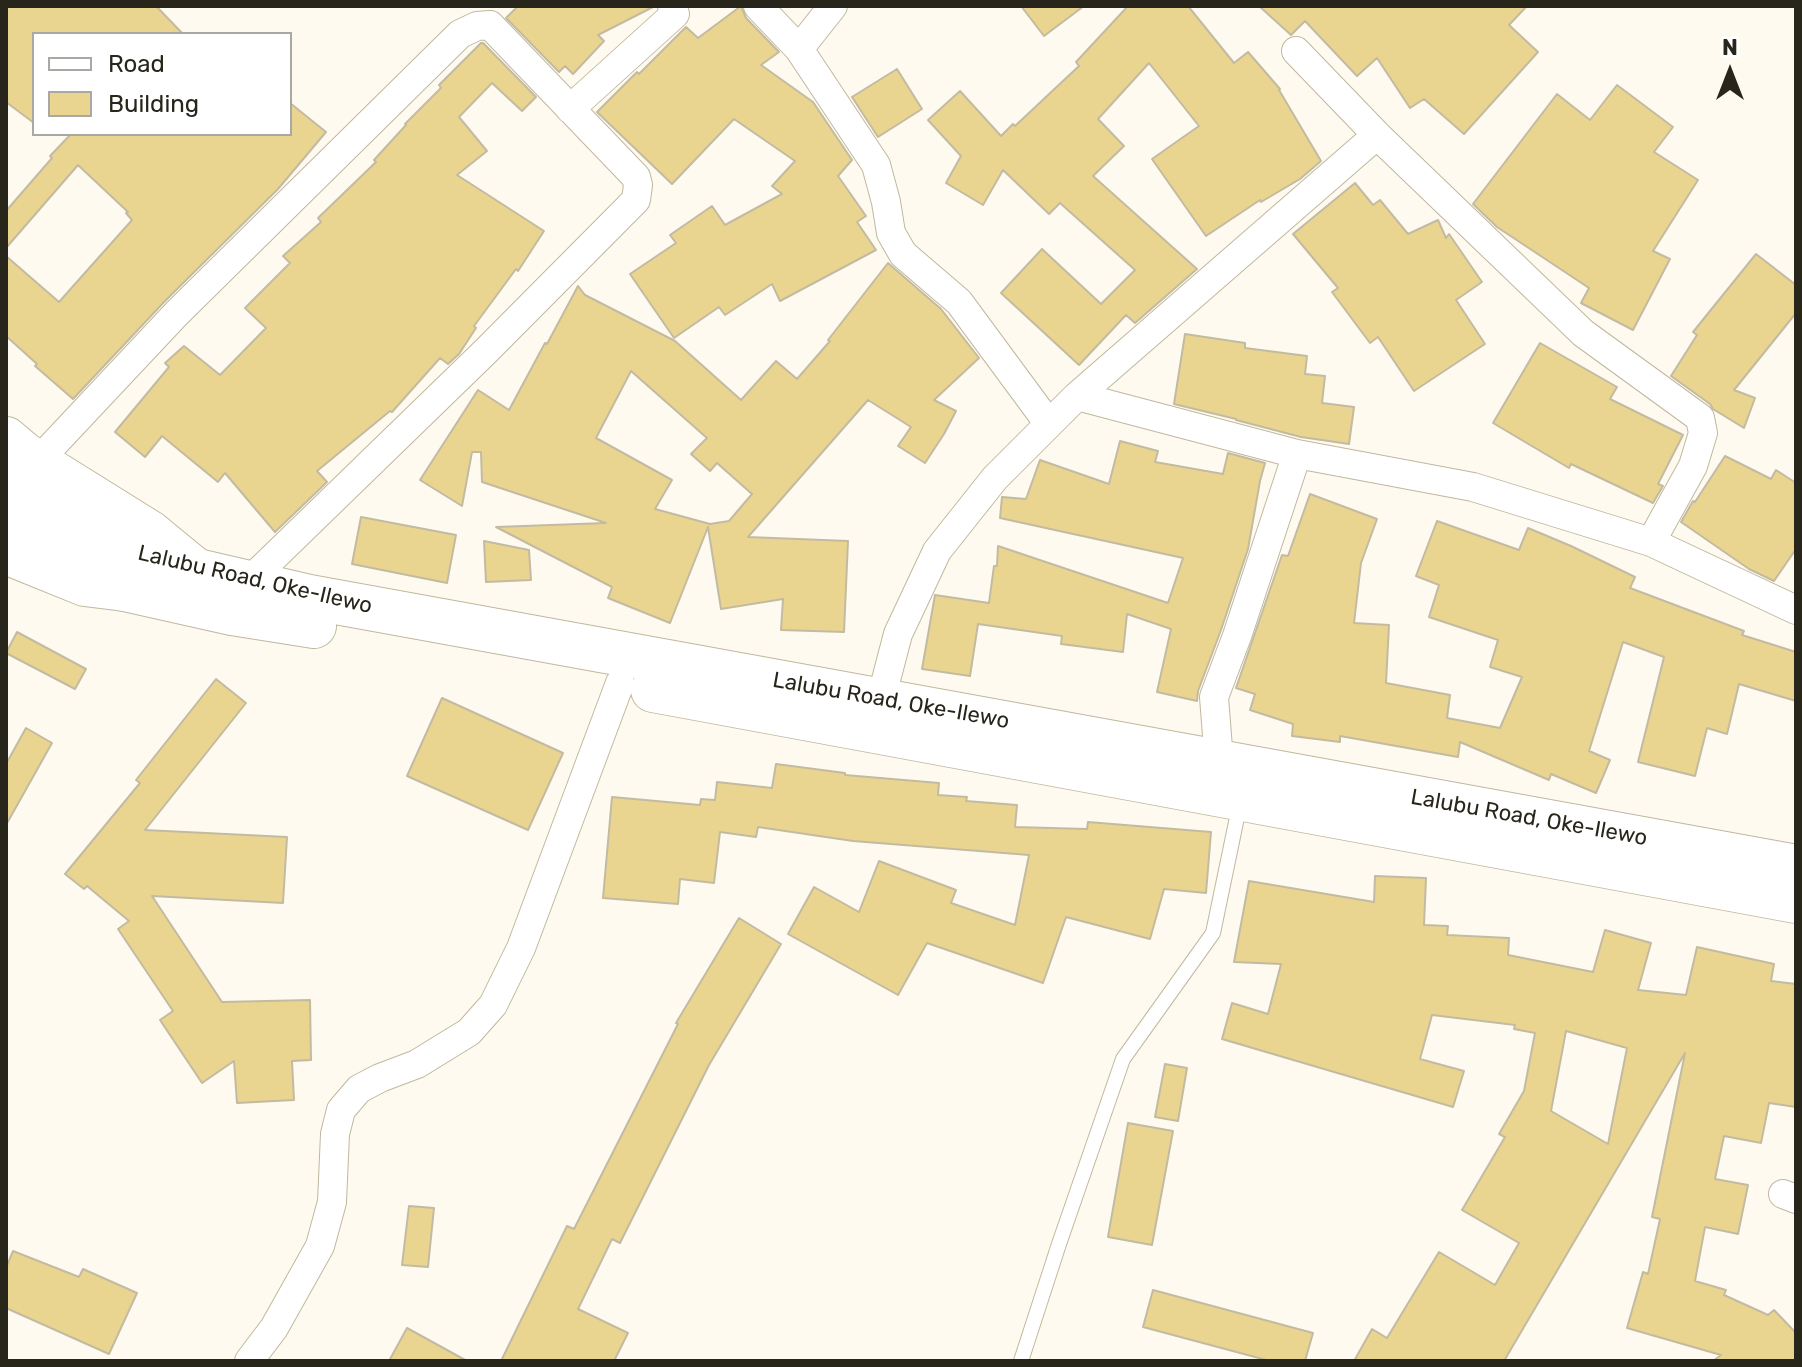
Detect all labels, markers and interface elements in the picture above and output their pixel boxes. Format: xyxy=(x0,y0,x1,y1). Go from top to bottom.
legend xyxy=(32,32,292,136)
north arrow xyxy=(1690,32,1770,112)
text: N xyxy=(1722,34,1738,61)
text: Road xyxy=(108,50,165,78)
text: Building xyxy=(108,90,199,118)
street label: Lalubu Road, Oke-Ilewo xyxy=(135,540,375,620)
street label: Lalubu Road, Oke-Ilewo xyxy=(771,667,1011,735)
street label: Lalubu Road, Oke-Ilewo xyxy=(1409,784,1649,852)

